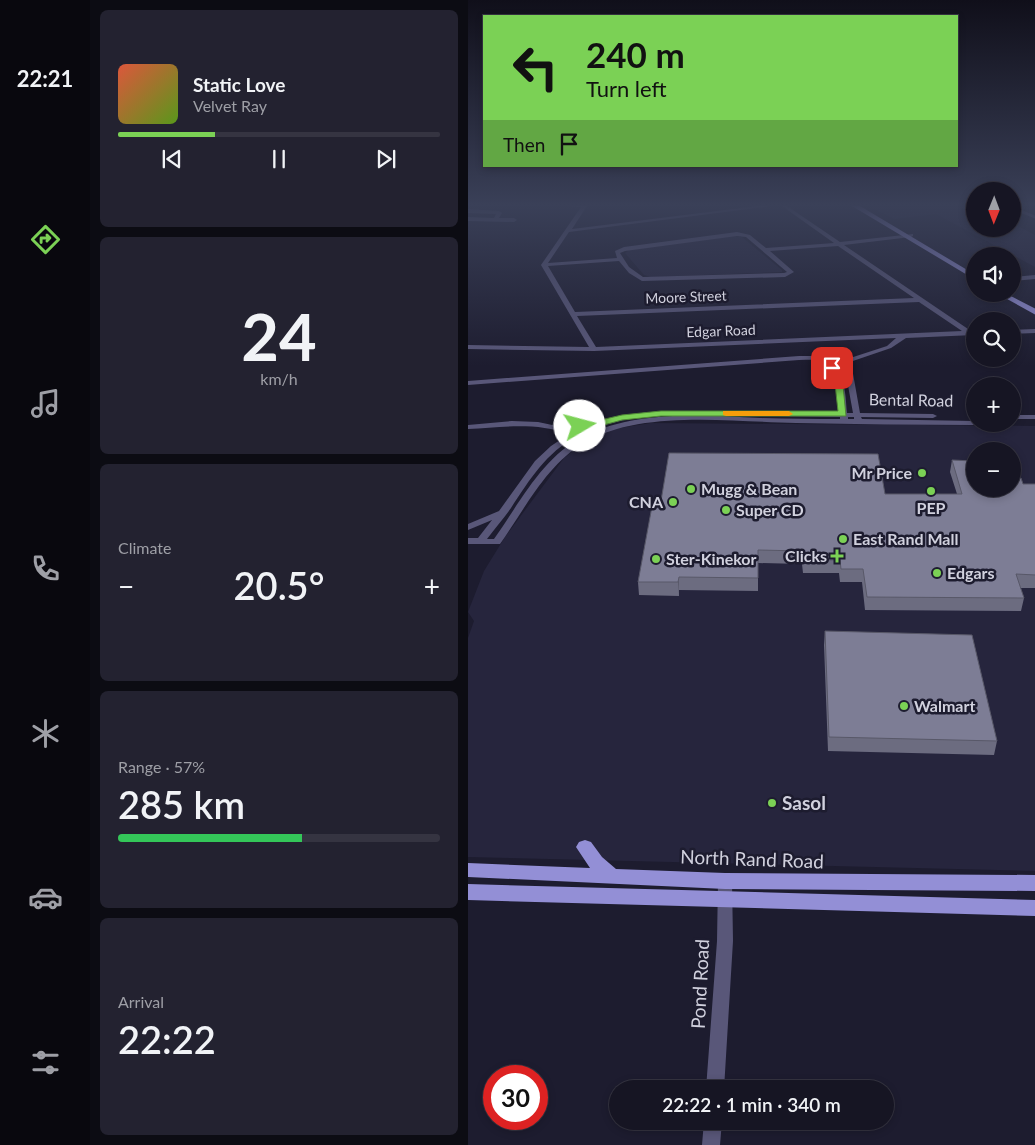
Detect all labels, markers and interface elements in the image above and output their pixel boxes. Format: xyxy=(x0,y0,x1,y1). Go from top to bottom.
text: 240 m xyxy=(586,33,685,75)
icon: left xyxy=(503,35,568,100)
text: 22:21 xyxy=(17,65,73,92)
text: Static Love xyxy=(193,73,285,96)
text: Turn left xyxy=(586,75,667,102)
text: Velvet Ray xyxy=(193,96,267,115)
icon: arrive xyxy=(555,130,583,158)
text: Then xyxy=(503,133,545,156)
icon: previous xyxy=(158,145,186,173)
icon: pause xyxy=(265,145,293,173)
icon: next xyxy=(372,145,400,173)
north arrow xyxy=(966,182,1020,238)
map controls xyxy=(966,182,1021,497)
icon: directions xyxy=(28,222,63,257)
button: sound xyxy=(966,247,1021,302)
street label: Moore Street xyxy=(645,287,727,306)
text: 24 xyxy=(241,297,317,375)
button: search xyxy=(966,312,1021,367)
street label: Edgar Road xyxy=(686,321,756,340)
pin xyxy=(811,347,853,389)
icon: arrive xyxy=(818,354,846,382)
text: km/h xyxy=(260,369,298,388)
button: + xyxy=(966,377,1021,432)
icon: music xyxy=(28,386,63,421)
street label: Bental Road xyxy=(869,389,953,410)
position arrow xyxy=(553,399,605,451)
button: − xyxy=(966,442,1021,497)
place label: Mr Price xyxy=(852,463,912,482)
marker: Mr Price xyxy=(916,467,928,479)
place label: Mugg & Bean xyxy=(701,479,797,498)
marker: Mugg & Bean xyxy=(685,483,697,495)
marker: PEP xyxy=(925,485,937,497)
place label: CNA xyxy=(629,492,664,511)
marker: CNA xyxy=(667,496,679,508)
place label: PEP xyxy=(916,498,946,517)
place label: Super CD xyxy=(736,500,804,519)
marker: Super CD xyxy=(720,504,732,516)
place label: East Rand Mall xyxy=(853,529,958,548)
marker: East Rand Mall xyxy=(837,533,849,545)
text: Climate xyxy=(118,538,171,557)
place label: Clicks xyxy=(785,546,827,565)
place label: Ster-Kinekor xyxy=(666,549,757,568)
marker: Clicks xyxy=(831,550,843,562)
icon: phone xyxy=(28,551,63,586)
marker: Ster-Kinekor xyxy=(650,553,662,565)
text: 20.5° xyxy=(234,562,324,608)
place label: Edgars xyxy=(947,563,995,582)
marker: Edgars xyxy=(931,567,943,579)
text: − xyxy=(118,569,134,603)
text: + xyxy=(424,569,440,603)
place label: Walmart xyxy=(914,696,975,715)
marker: Walmart xyxy=(898,700,910,712)
icon: climate xyxy=(28,716,63,751)
text: Range · 57% xyxy=(118,757,205,776)
text: 285 km xyxy=(118,781,245,827)
place label: Sasol xyxy=(782,791,826,814)
marker: Sasol xyxy=(766,797,778,809)
street label: North Rand Road xyxy=(680,845,824,872)
icon: car xyxy=(28,880,63,915)
street label: Pond Road xyxy=(686,938,713,1029)
text: Arrival xyxy=(118,992,164,1011)
text: 22:22 xyxy=(118,1016,216,1062)
icon: filters xyxy=(28,1045,63,1080)
speed limit sign: 30 xyxy=(483,1065,548,1130)
text: 22:22 · 1 min · 340 m xyxy=(662,1093,841,1116)

